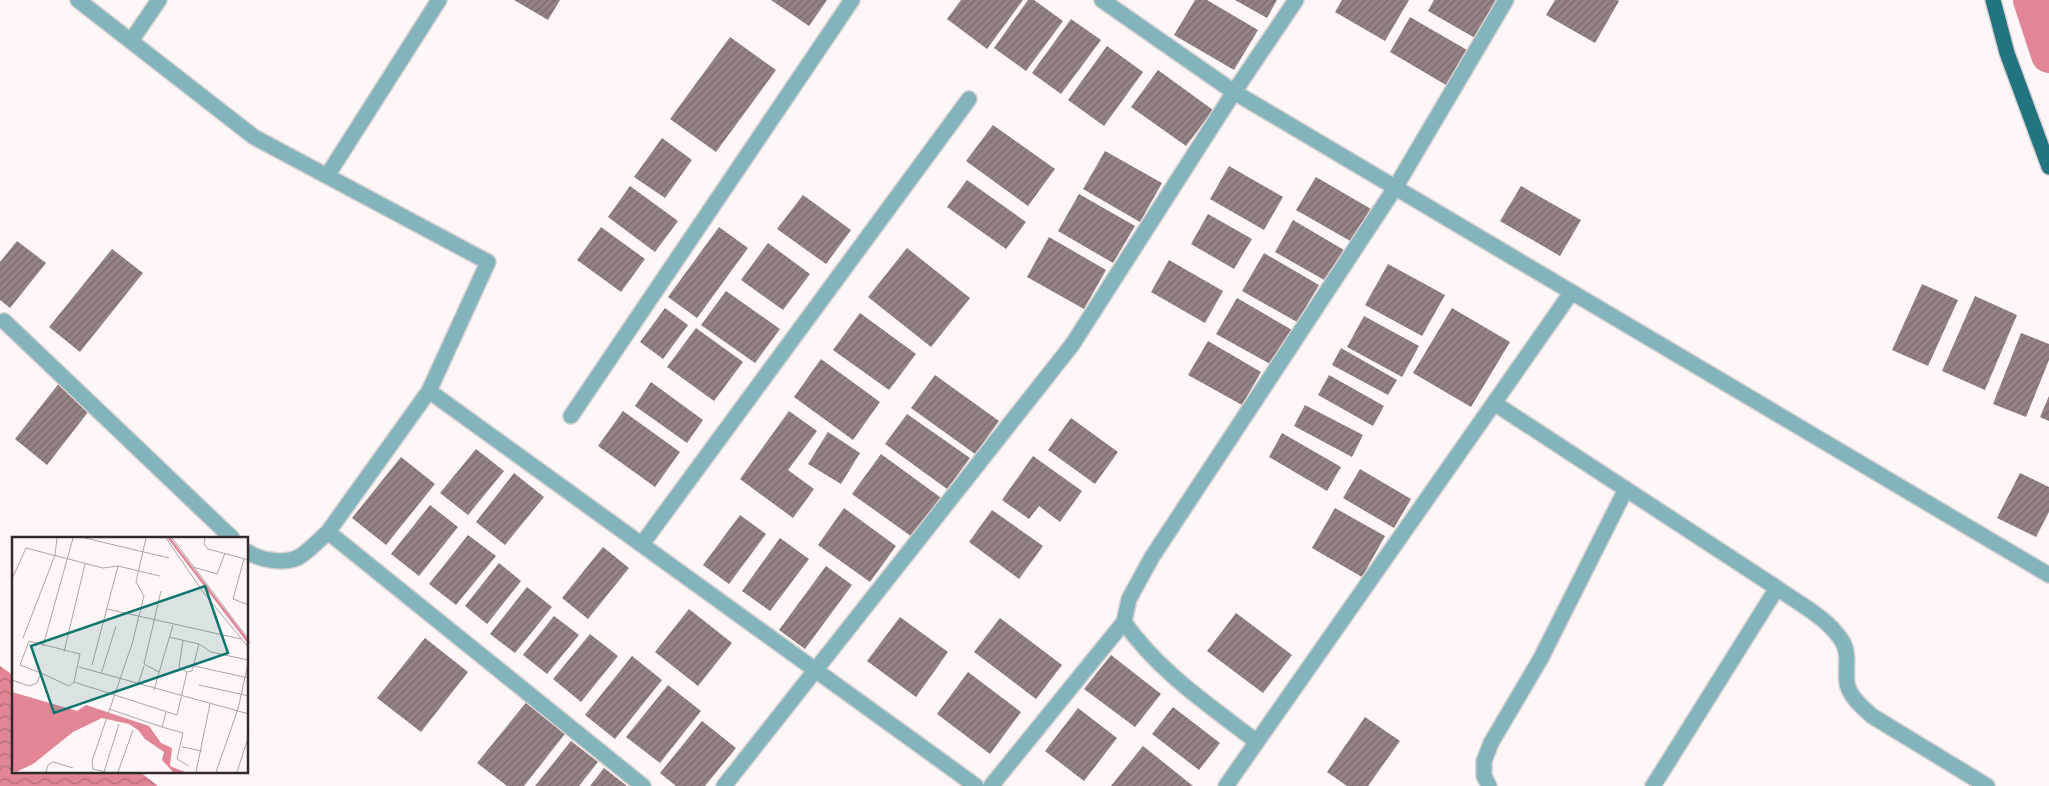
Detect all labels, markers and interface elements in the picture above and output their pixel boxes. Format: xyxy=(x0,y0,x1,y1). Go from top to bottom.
inset map xyxy=(12,537,249,774)

